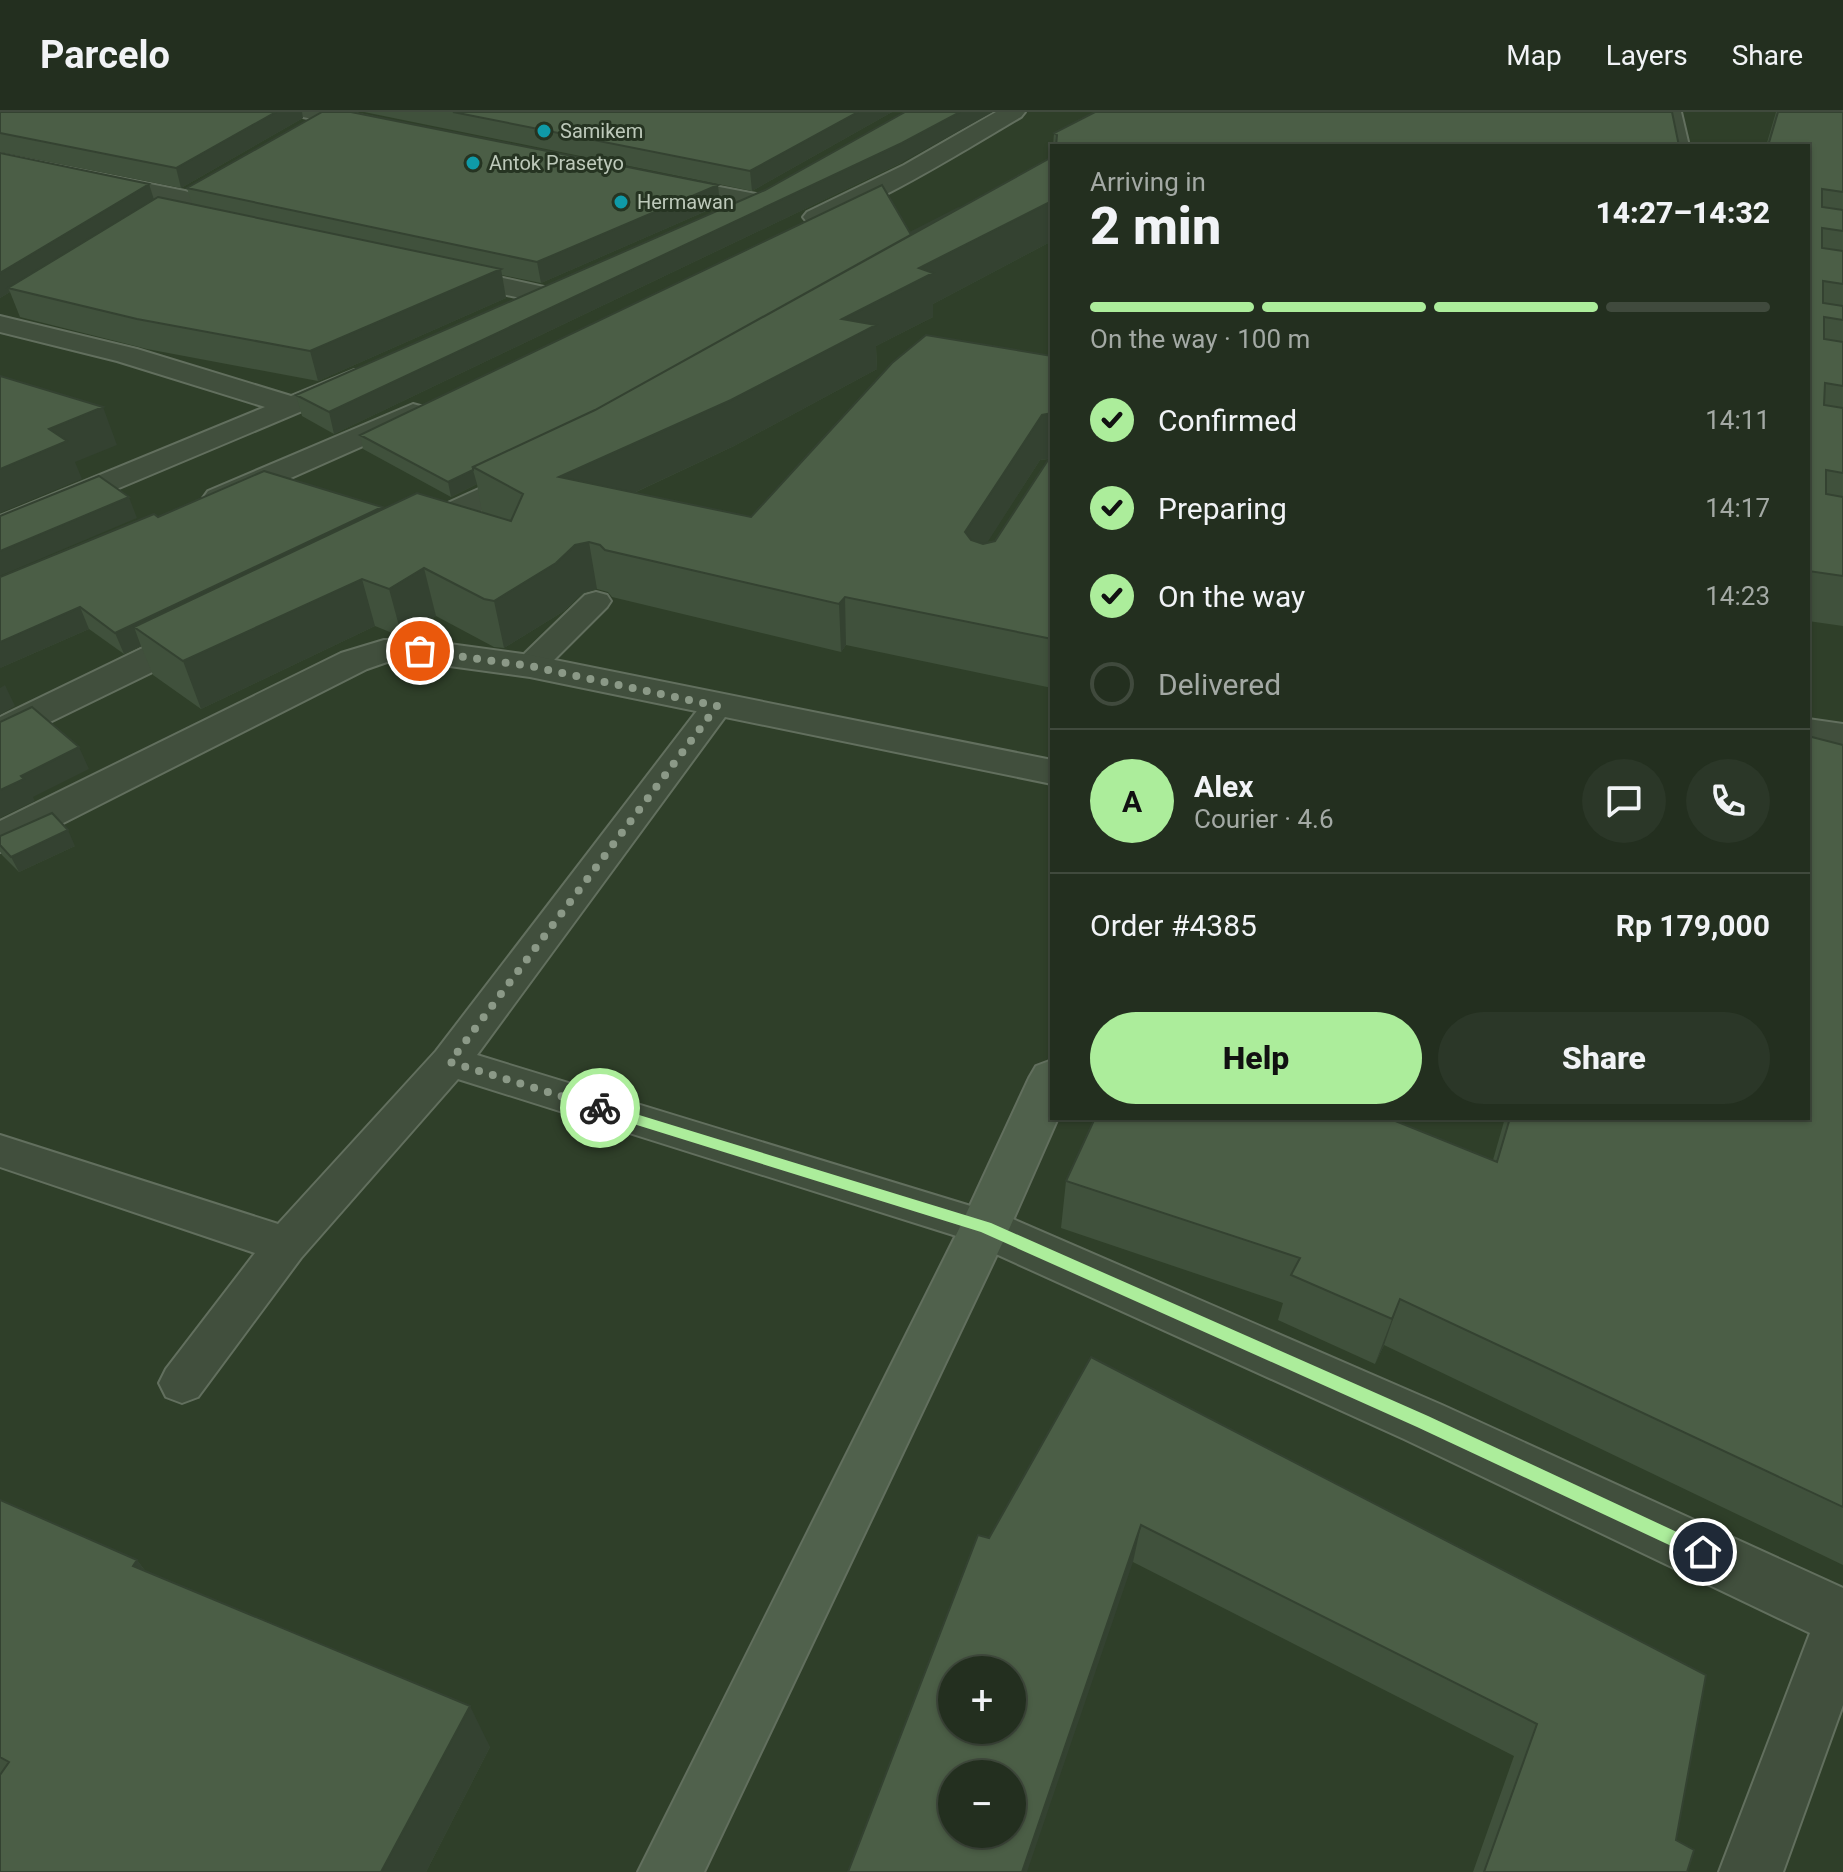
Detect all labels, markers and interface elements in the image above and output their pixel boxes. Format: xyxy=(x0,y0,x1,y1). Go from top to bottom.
text: Parcelo xyxy=(40,33,170,77)
text: Map xyxy=(1506,39,1562,72)
text: Layers xyxy=(1606,39,1688,72)
text: Share xyxy=(1732,39,1803,72)
place label: Samikem xyxy=(560,119,643,143)
marker: Samikem xyxy=(535,122,553,140)
place label: Antok Prasetyo xyxy=(489,151,624,175)
marker: Antok Prasetyo xyxy=(464,154,482,172)
text: Arriving in xyxy=(1090,167,1206,197)
place label: Hermawan xyxy=(637,190,734,214)
marker: Hermawan xyxy=(612,193,630,211)
text: 14:27–14:32 xyxy=(1595,195,1770,230)
text: 2 min xyxy=(1090,196,1221,257)
text: On the way · 100 m xyxy=(1090,324,1310,354)
icon: check xyxy=(1090,398,1134,442)
text: Confirmed xyxy=(1158,403,1297,438)
text: 14:11 xyxy=(1705,405,1770,435)
icon: check xyxy=(1090,486,1134,530)
text: Preparing xyxy=(1158,491,1287,526)
text: 14:17 xyxy=(1705,493,1770,523)
icon: check xyxy=(1090,574,1134,618)
text: On the way xyxy=(1158,579,1305,614)
text: 14:23 xyxy=(1705,581,1770,611)
pin xyxy=(386,617,454,685)
icon: bag xyxy=(398,629,442,673)
text: Delivered xyxy=(1158,667,1281,702)
button: chat xyxy=(1582,759,1666,843)
button: phone xyxy=(1686,759,1770,843)
text: Alex xyxy=(1194,769,1254,804)
text: A xyxy=(1122,784,1142,819)
text: Courier · 4.6 xyxy=(1194,804,1334,834)
text: Order #4385 xyxy=(1090,908,1257,943)
text: Rp 179,000 xyxy=(1616,908,1770,943)
button: Help xyxy=(1090,1012,1422,1104)
button: Share xyxy=(1438,1012,1770,1104)
courier xyxy=(560,1068,640,1148)
icon: bike xyxy=(578,1086,622,1130)
pin xyxy=(1669,1518,1737,1586)
icon: home xyxy=(1681,1530,1725,1574)
map controls xyxy=(938,1656,1026,1848)
button: + xyxy=(938,1656,1026,1744)
button: − xyxy=(938,1760,1026,1848)

